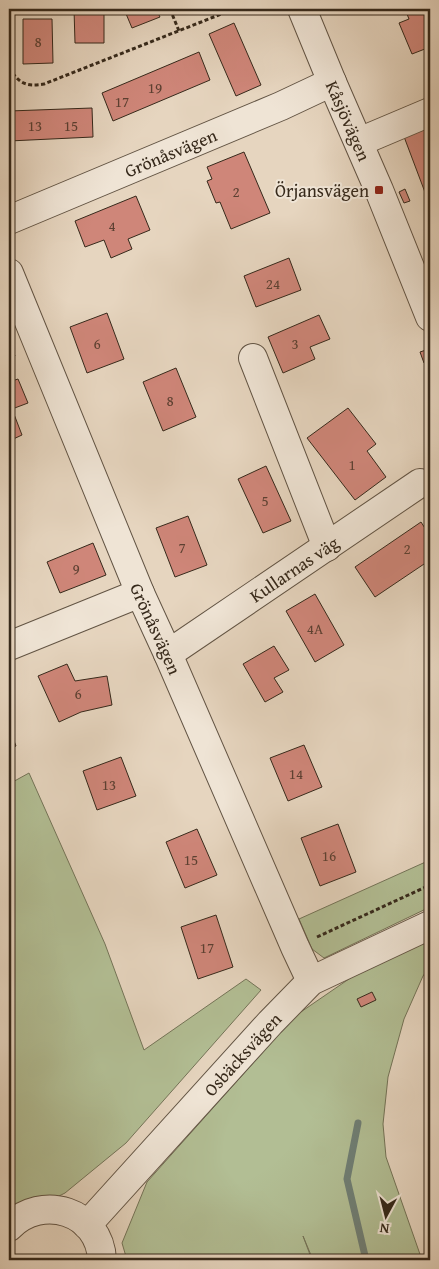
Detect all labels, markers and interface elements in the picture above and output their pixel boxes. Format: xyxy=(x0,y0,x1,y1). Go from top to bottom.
house number: 8 xyxy=(34,31,42,52)
street label: Kåsjövägen xyxy=(319,76,378,165)
house number: 19 xyxy=(148,77,162,98)
house number: 17 xyxy=(115,91,129,112)
house number: 13 xyxy=(28,115,42,136)
house number: 15 xyxy=(64,115,78,136)
street label: Grönåsvägen xyxy=(120,121,221,184)
place label: Örjansvägen xyxy=(275,177,369,204)
house number: 2 xyxy=(232,181,240,202)
marker: Örjansvägen xyxy=(373,184,385,196)
house number: 4 xyxy=(108,215,116,236)
house number: 24 xyxy=(266,273,280,294)
house number: 6 xyxy=(93,333,101,354)
house number: 3 xyxy=(291,333,299,354)
house number: 8 xyxy=(166,390,174,411)
house number: 1 xyxy=(348,454,356,475)
house number: 5 xyxy=(261,490,269,511)
street label: Kullarnas väg xyxy=(244,529,344,609)
house number: 7 xyxy=(178,537,186,558)
house number: 2 xyxy=(403,538,411,559)
house number: 9 xyxy=(72,558,80,579)
street label: Grönåsvägen xyxy=(124,579,189,679)
house number: 4A xyxy=(307,618,323,639)
house number: 6 xyxy=(74,683,82,704)
house number: 14 xyxy=(289,763,303,784)
house number: 13 xyxy=(102,774,116,795)
house number: 16 xyxy=(322,845,336,866)
house number: 15 xyxy=(184,849,198,870)
house number: 17 xyxy=(200,937,214,958)
street label: Osbäcksvägen xyxy=(197,1006,287,1102)
north arrow xyxy=(362,1192,412,1242)
text: N xyxy=(378,1218,390,1239)

